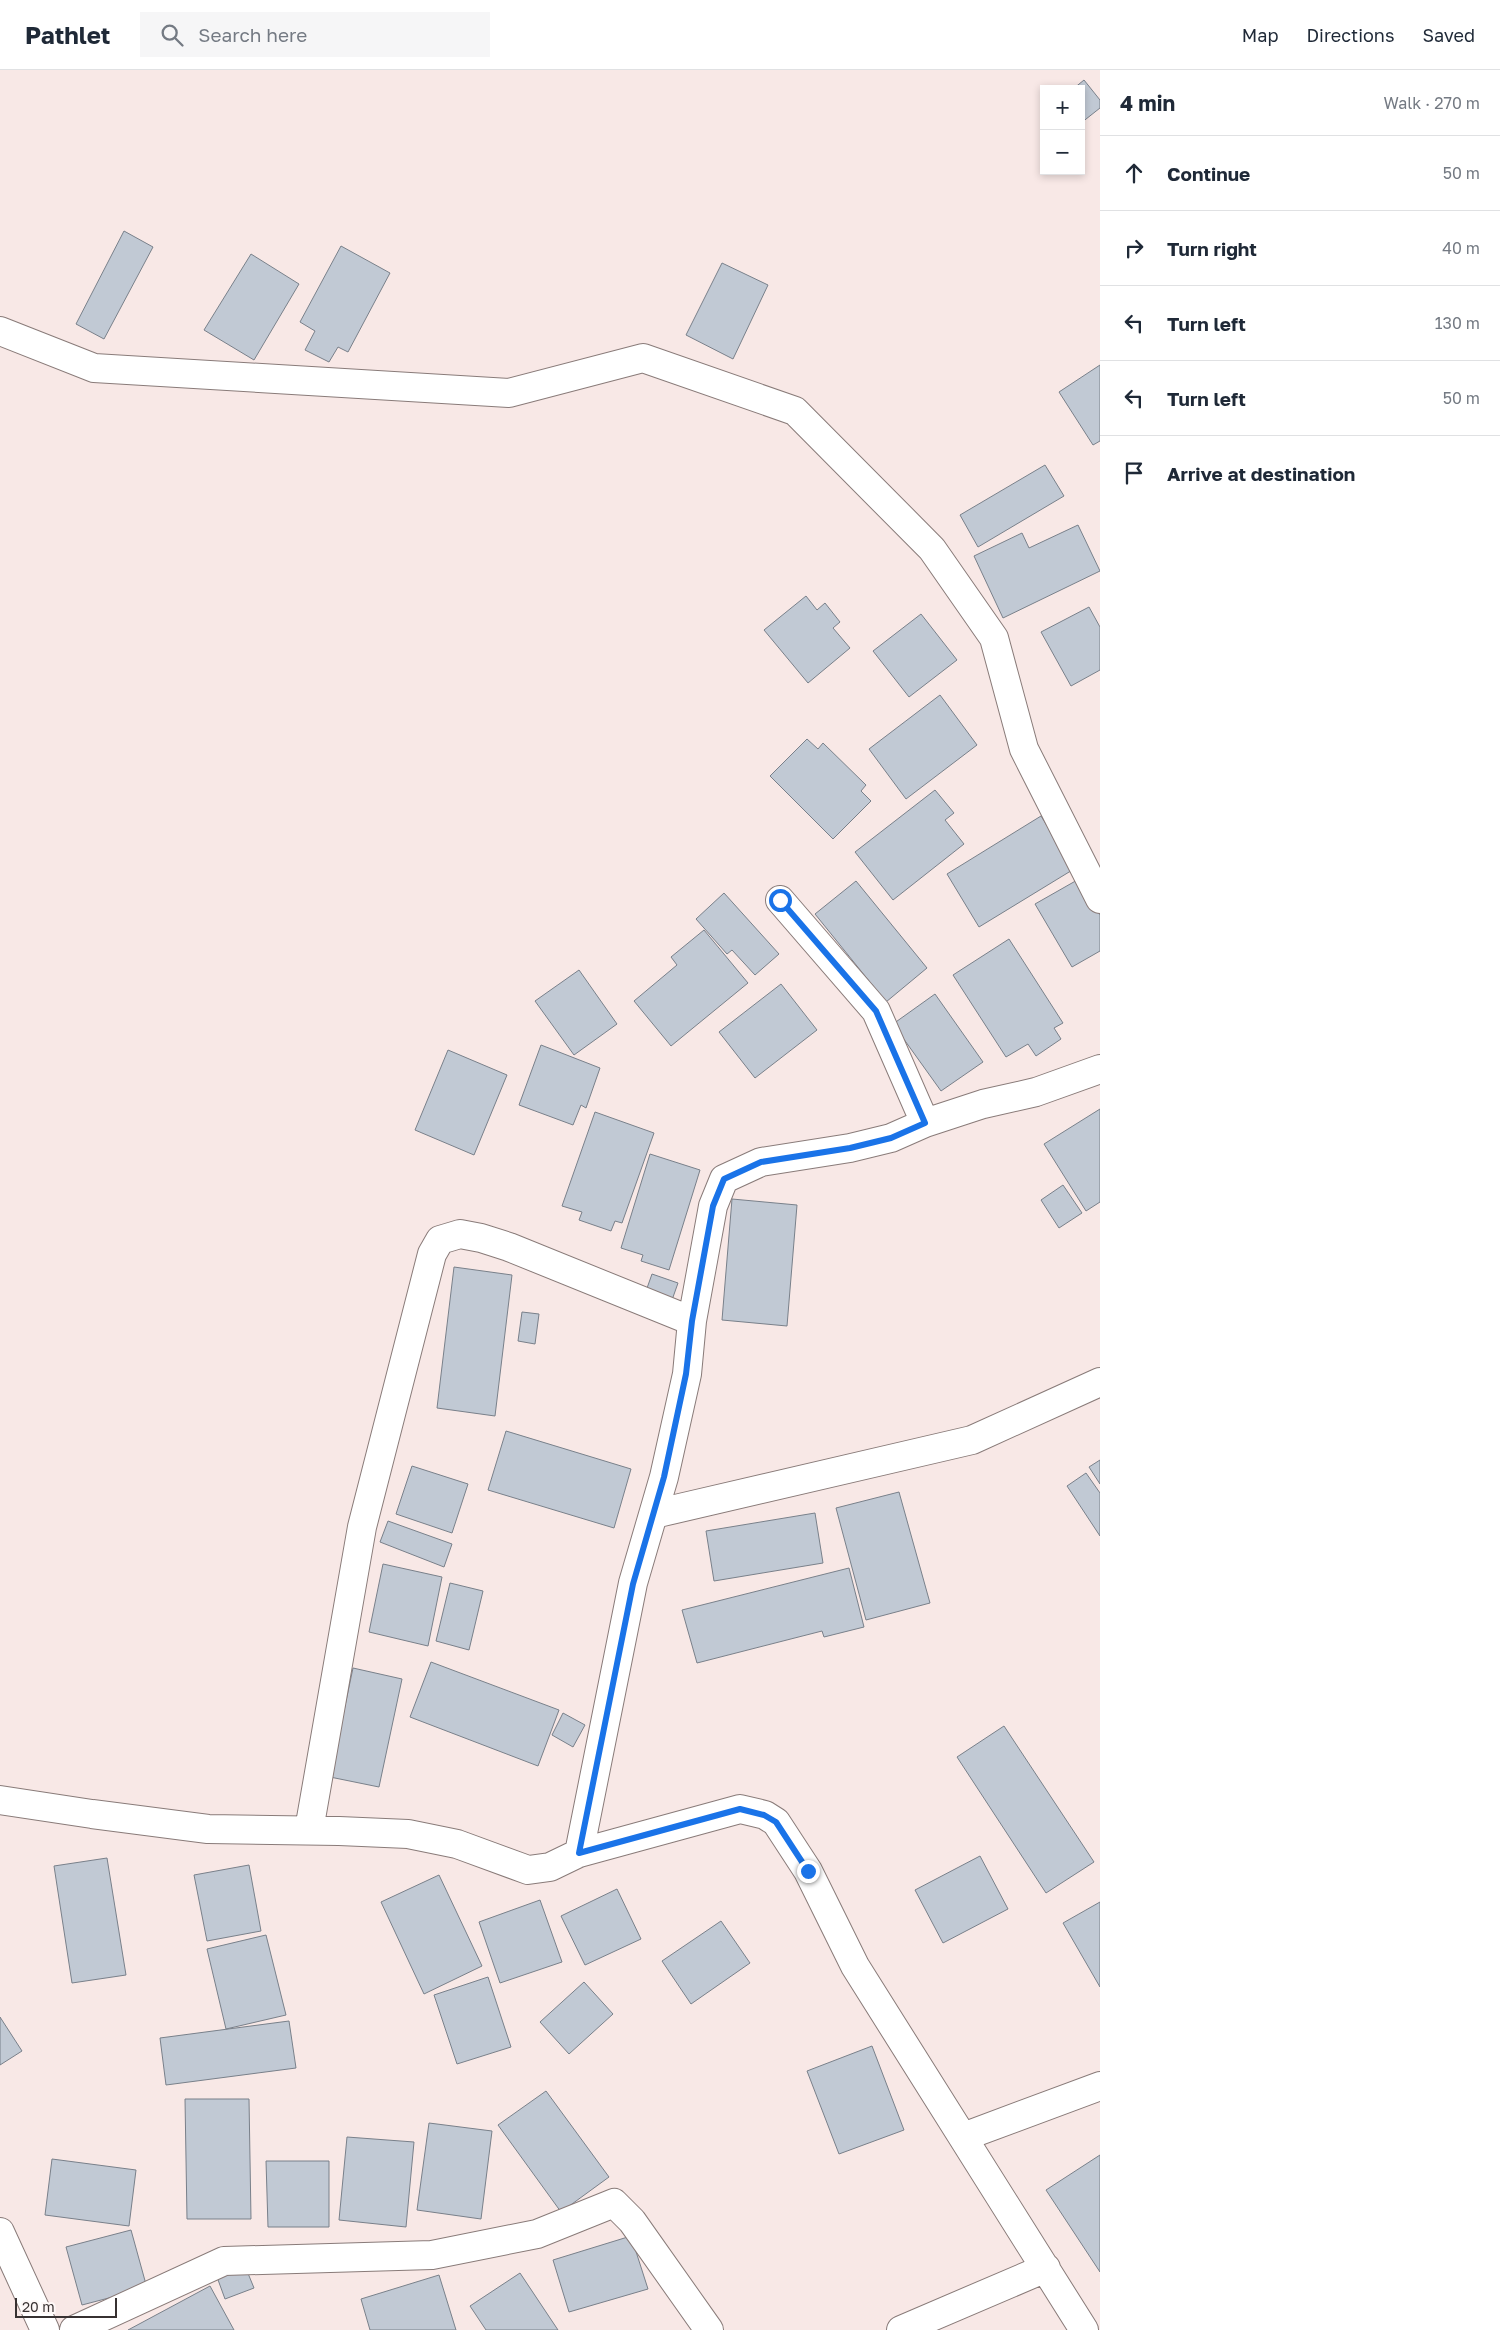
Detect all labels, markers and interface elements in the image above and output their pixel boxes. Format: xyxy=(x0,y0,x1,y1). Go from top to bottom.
search box xyxy=(140,12,490,57)
text: Pathlet xyxy=(25,20,110,49)
icon: search xyxy=(158,21,186,49)
text: Search here xyxy=(198,23,307,46)
text: Map xyxy=(1242,24,1278,46)
text: Directions xyxy=(1306,24,1394,46)
text: Saved xyxy=(1422,24,1475,46)
map controls xyxy=(1040,85,1085,175)
button: + xyxy=(1040,85,1085,130)
text: 4 min xyxy=(1120,90,1175,116)
text: Walk · 270 m xyxy=(1383,93,1480,113)
button: − xyxy=(1040,130,1085,175)
icon: ahead xyxy=(1120,159,1148,187)
text: Continue xyxy=(1167,162,1250,185)
text: 50 m xyxy=(1443,163,1480,183)
icon: right xyxy=(1120,234,1148,262)
text: Turn right xyxy=(1167,237,1257,260)
text: 40 m xyxy=(1442,238,1480,258)
icon: left xyxy=(1120,309,1148,337)
text: Turn left xyxy=(1167,312,1246,335)
text: 130 m xyxy=(1435,313,1480,333)
icon: left xyxy=(1120,384,1148,412)
text: Turn left xyxy=(1167,387,1246,410)
text: 50 m xyxy=(1443,388,1480,408)
icon: arrive xyxy=(1120,459,1148,487)
text: Arrive at destination xyxy=(1167,462,1355,485)
route start xyxy=(769,889,792,912)
route end xyxy=(797,1860,820,1883)
scale bar xyxy=(15,2295,118,2318)
text: 20 m xyxy=(22,2298,55,2315)

